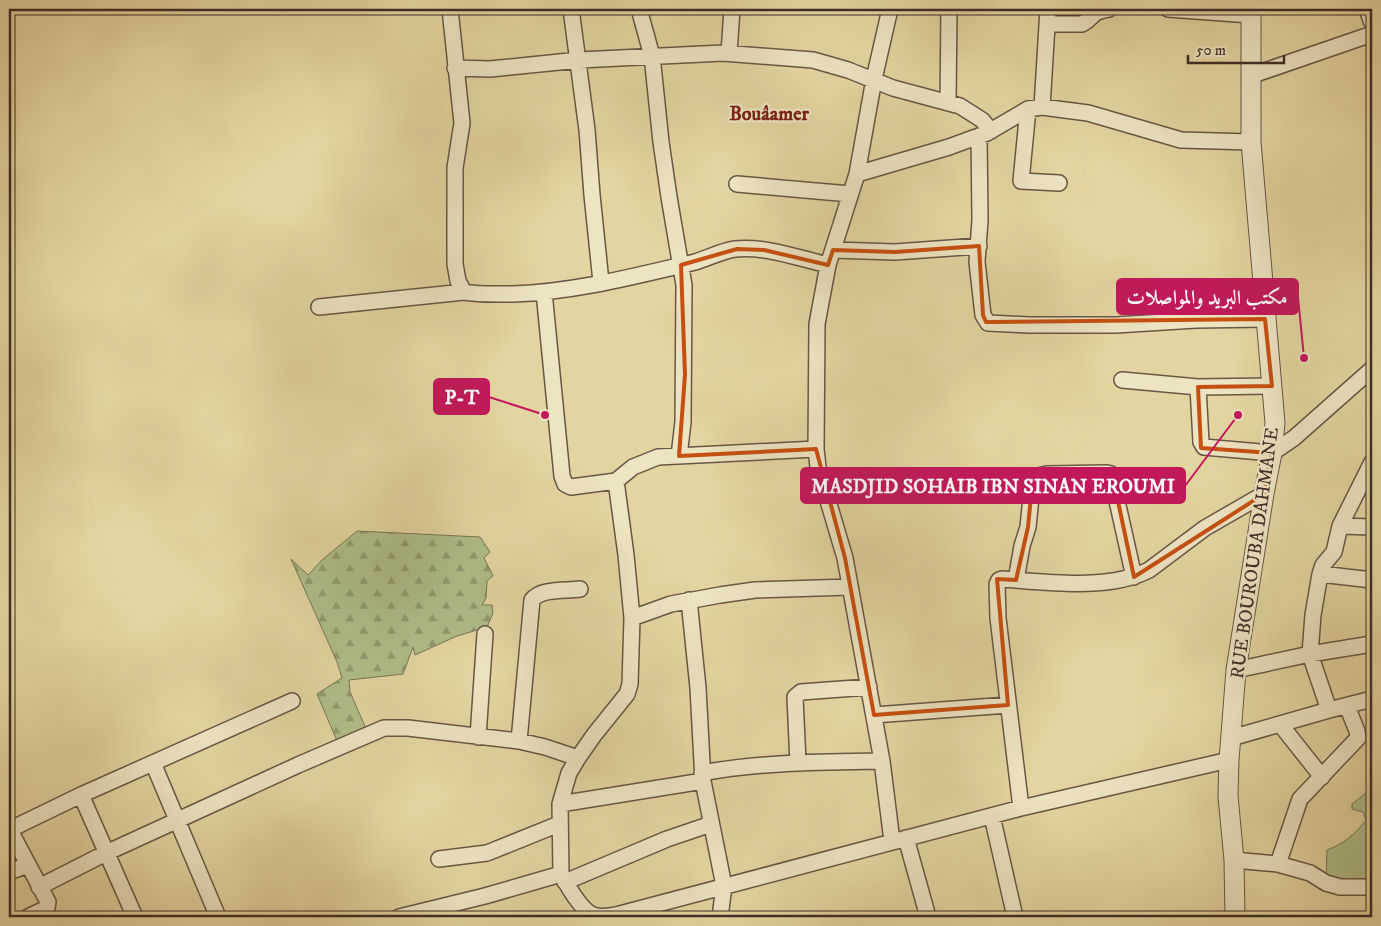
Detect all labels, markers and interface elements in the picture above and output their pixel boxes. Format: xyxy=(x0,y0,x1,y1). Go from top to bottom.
scale bar xyxy=(1188,32,1285,64)
text: 50 m xyxy=(1196,41,1226,60)
district label: Bouâamer xyxy=(729,102,809,127)
callout: مكتب البريد والمواصلات xyxy=(1117,279,1298,314)
text: مكتب البريد والمواصلات xyxy=(1126,286,1288,311)
callout: P-T xyxy=(434,379,489,414)
text: P-T xyxy=(445,386,480,411)
street label: RUE BOUROUBA DAHMANE xyxy=(1226,426,1284,680)
callout: MASDJID SOHAIB IBN SINAN EROUMI xyxy=(801,468,1185,503)
text: MASDJID SOHAIB IBN SINAN EROUMI xyxy=(811,475,1175,500)

